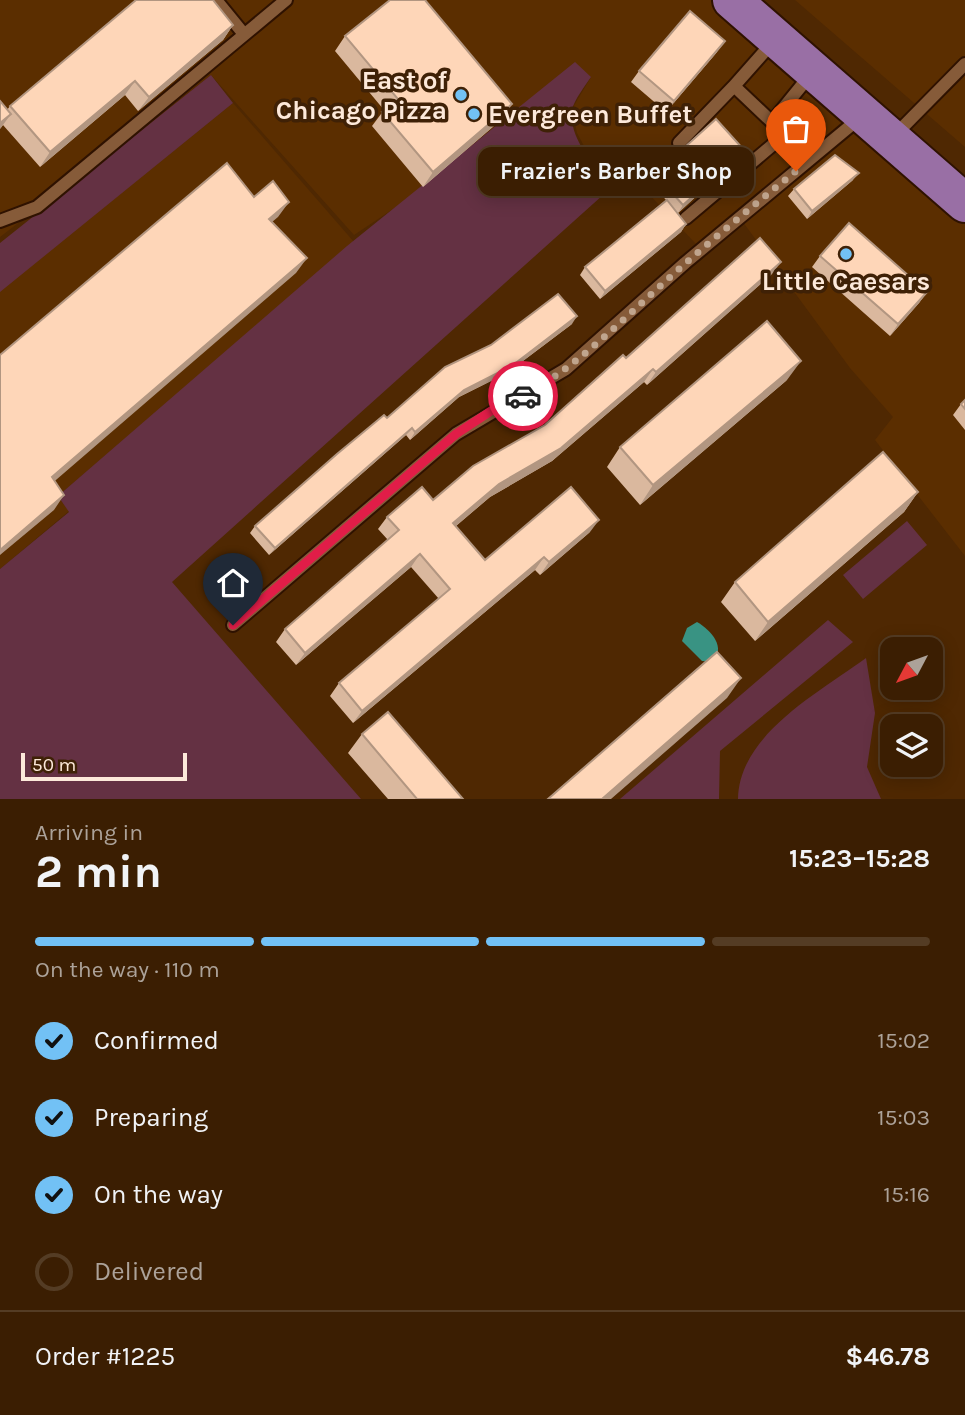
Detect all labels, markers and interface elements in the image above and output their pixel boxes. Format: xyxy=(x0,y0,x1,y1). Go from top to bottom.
place label: East of Chicago Pizza xyxy=(276,65,447,126)
marker: East of Chicago Pizza xyxy=(453,87,469,103)
place label: Evergreen Buffet xyxy=(488,99,693,130)
pin xyxy=(766,99,826,171)
marker: Evergreen Buffet xyxy=(466,106,482,122)
icon: bag xyxy=(777,110,815,148)
callout: Frazier's Barber Shop xyxy=(477,146,754,196)
text: Frazier's Barber Shop xyxy=(500,158,732,185)
marker: Little Caesars xyxy=(838,246,854,262)
place label: Little Caesars xyxy=(762,266,930,297)
courier xyxy=(488,361,558,431)
icon: car xyxy=(504,377,542,415)
pin xyxy=(203,553,263,625)
icon: home xyxy=(214,564,252,602)
north arrow xyxy=(880,637,943,700)
map controls xyxy=(880,637,943,777)
button: layers xyxy=(880,714,943,777)
scale bar xyxy=(21,750,187,782)
text: 50 m xyxy=(32,754,76,776)
text: Arriving in xyxy=(35,819,143,846)
text: 15:23–15:28 xyxy=(789,843,930,874)
text: 2 min xyxy=(35,845,162,899)
text: On the way · 110 m xyxy=(35,956,220,983)
icon: check xyxy=(35,1022,73,1060)
text: Confirmed xyxy=(94,1025,219,1056)
text: 15:02 xyxy=(877,1027,930,1054)
icon: check xyxy=(35,1099,73,1137)
text: Preparing xyxy=(94,1102,208,1133)
text: 15:03 xyxy=(877,1104,930,1131)
icon: check xyxy=(35,1176,73,1214)
text: On the way xyxy=(94,1179,223,1210)
text: 15:16 xyxy=(883,1181,930,1208)
text: Delivered xyxy=(94,1256,204,1287)
text: Order #1225 xyxy=(35,1341,175,1372)
text: $46.78 xyxy=(845,1341,930,1372)

